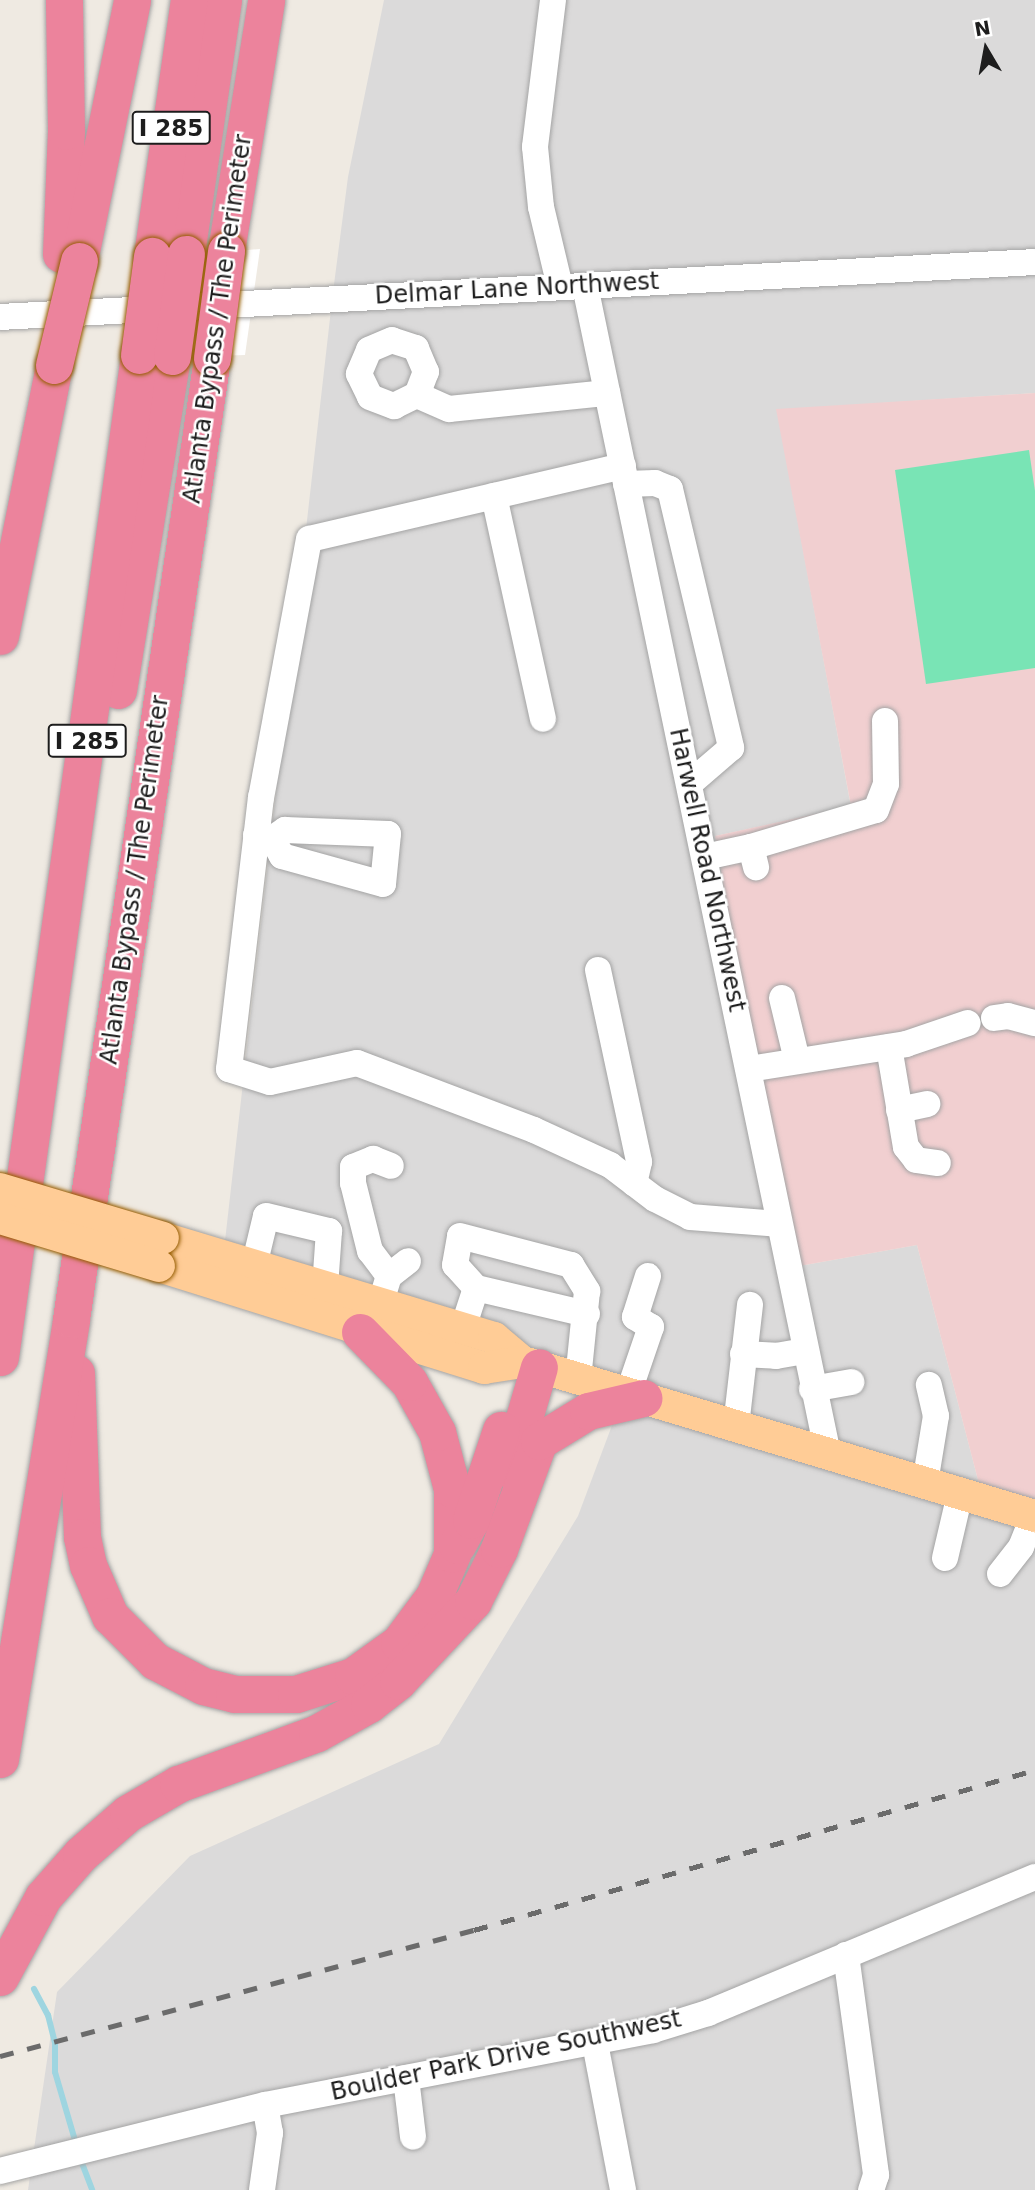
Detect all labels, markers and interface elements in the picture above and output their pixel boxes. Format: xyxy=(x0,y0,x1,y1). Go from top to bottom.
north arrow xyxy=(951,14,1021,84)
text: N xyxy=(973,16,992,41)
road number: I 285 xyxy=(131,108,211,148)
street label: Atlanta Bypass / The Perimeter xyxy=(178,133,258,505)
street label: Delmar Lane Northwest xyxy=(374,267,660,311)
street label: Atlanta Bypass / The Perimeter xyxy=(95,694,175,1066)
road number: I 285 xyxy=(47,722,127,761)
street label: Harwell Road Northwest xyxy=(663,726,751,1014)
street label: Boulder Park Drive Southwest xyxy=(328,2005,684,2107)

